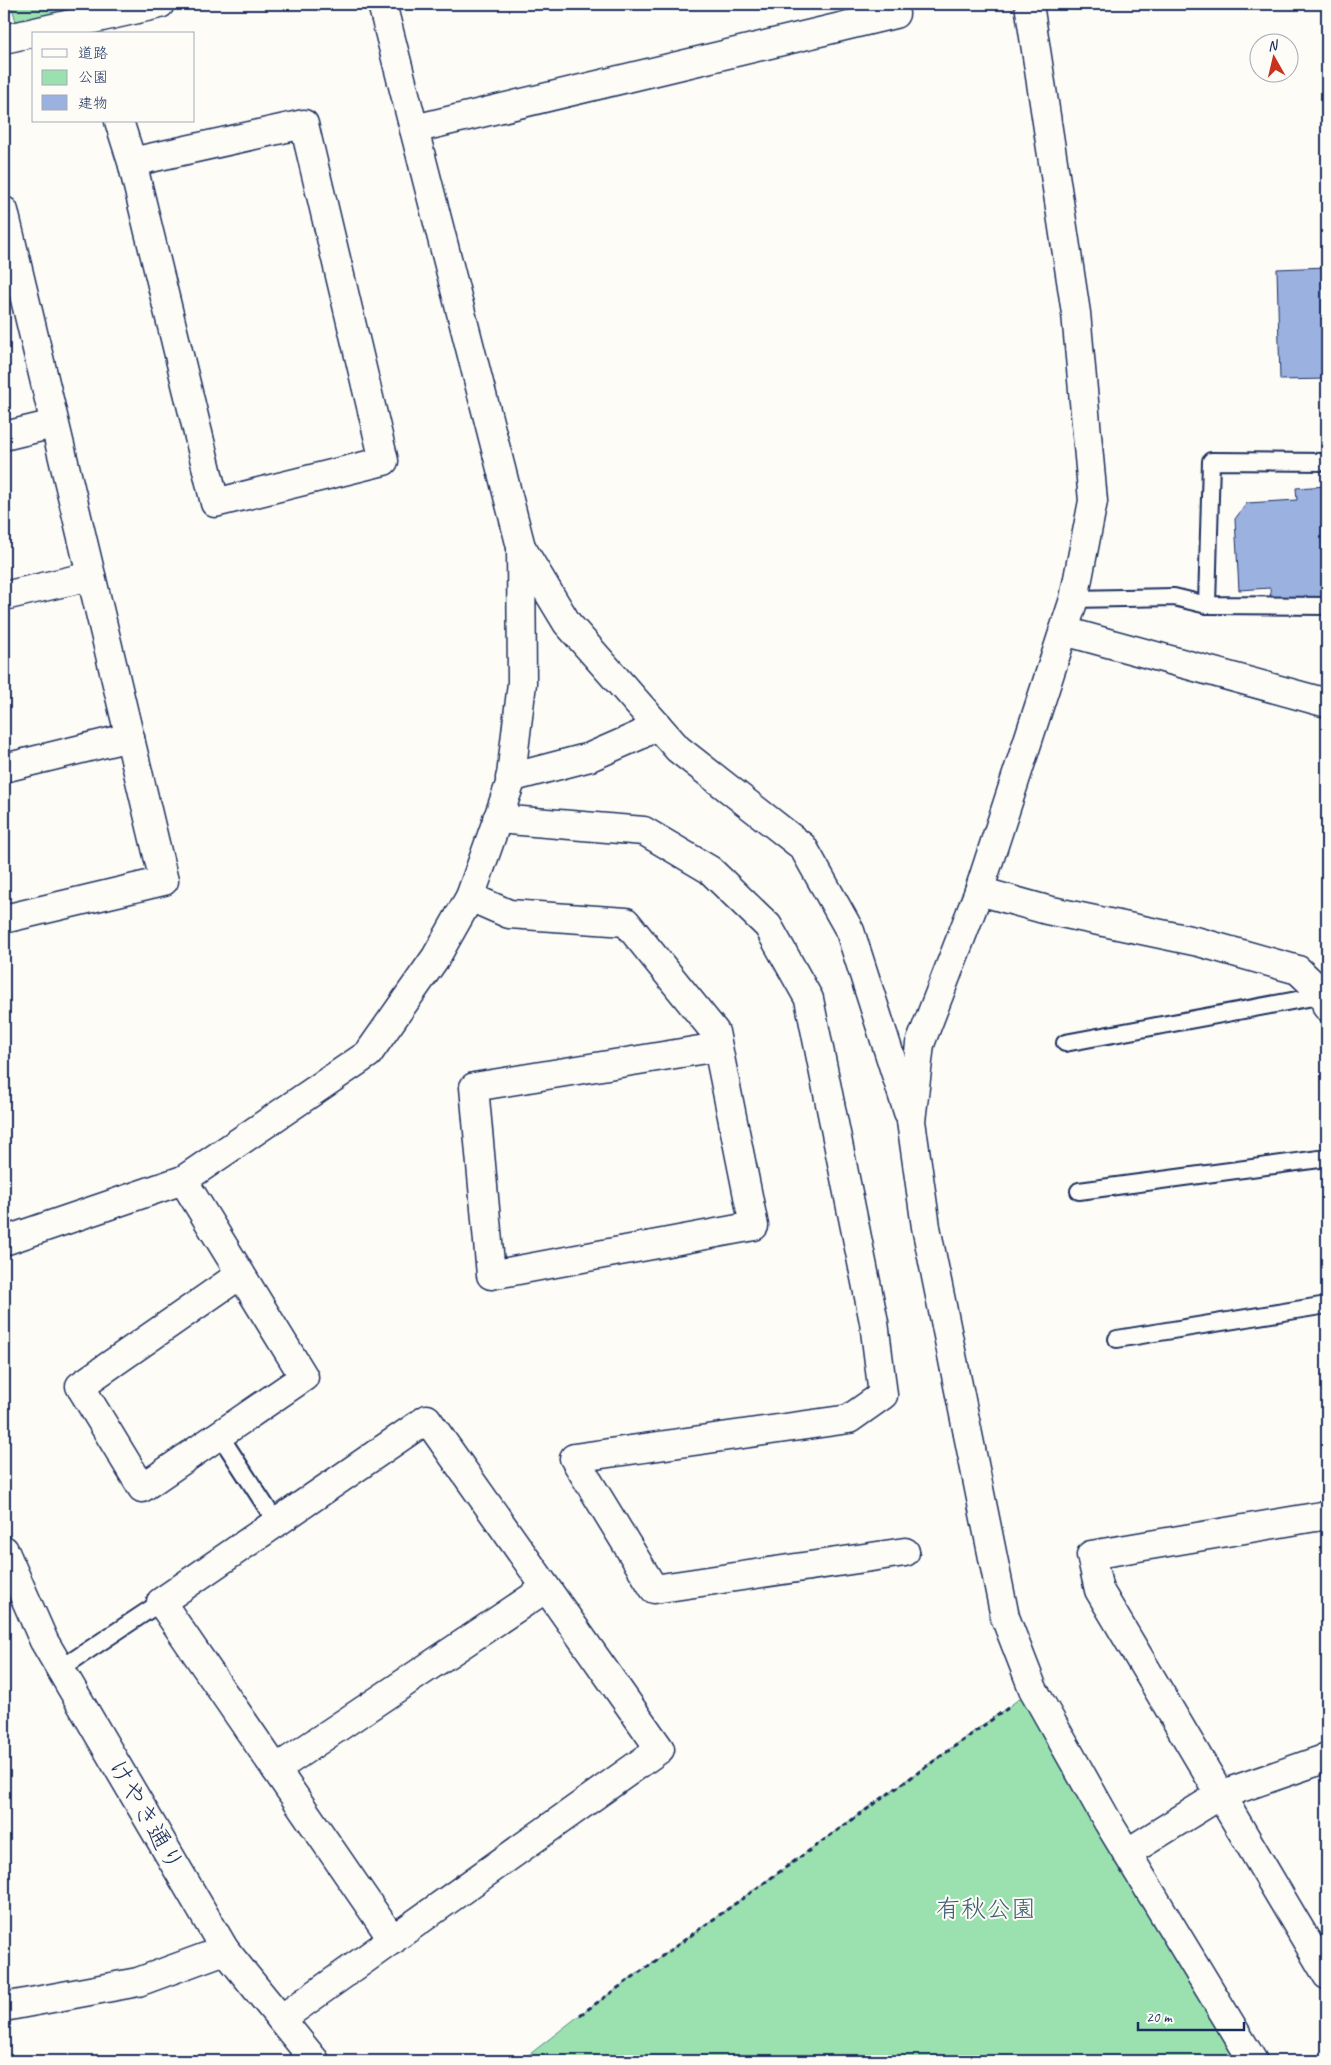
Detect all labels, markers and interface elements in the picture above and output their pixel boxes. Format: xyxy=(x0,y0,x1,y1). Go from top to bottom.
legend xyxy=(32,32,195,122)
north arrow xyxy=(1248,32,1298,82)
text: N xyxy=(1267,36,1280,55)
text: 道路 xyxy=(78,44,108,63)
text: 公園 xyxy=(78,68,108,87)
text: 建物 xyxy=(78,94,108,113)
street label: けやき通り xyxy=(101,1753,191,1877)
park label: 有秋公園 xyxy=(936,1893,1036,1925)
scale bar xyxy=(1138,2000,1245,2032)
text: 20 m xyxy=(1146,2008,1173,2027)

